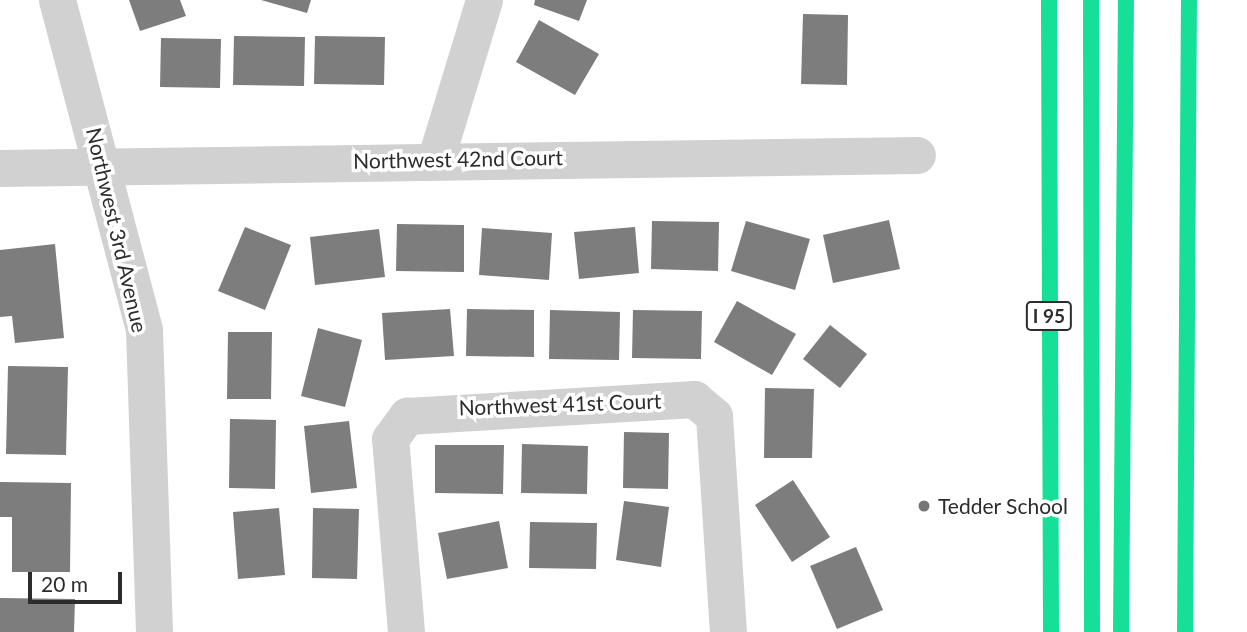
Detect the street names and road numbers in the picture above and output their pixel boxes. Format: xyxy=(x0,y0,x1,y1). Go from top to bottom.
street label: Northwest 3rd Avenue xyxy=(81,125,153,335)
street label: Northwest 42nd Court xyxy=(353,145,563,173)
road number: I 95 xyxy=(1024,300,1074,332)
street label: Northwest 41st Court xyxy=(458,388,662,420)

